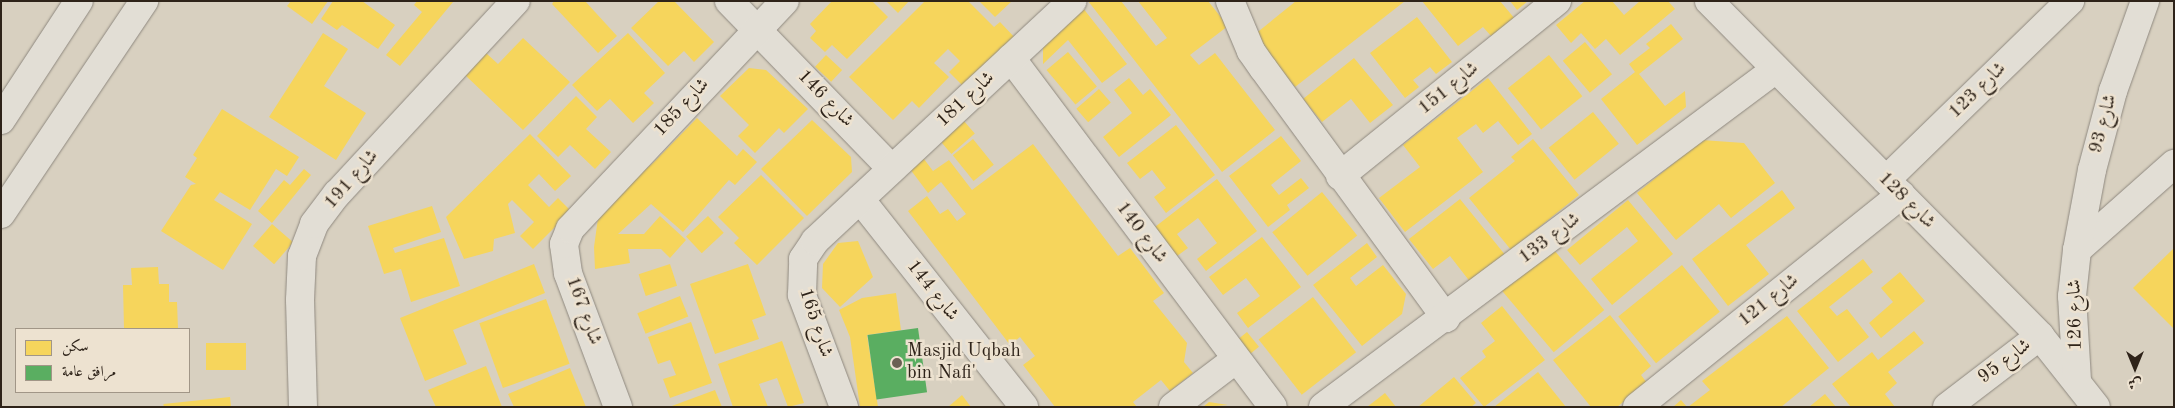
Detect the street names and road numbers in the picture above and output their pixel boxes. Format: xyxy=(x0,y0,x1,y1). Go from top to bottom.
street label: شارع 151 xyxy=(1414,58,1484,120)
street label: شارع 123 xyxy=(1944,58,2012,124)
street label: شارع 146 xyxy=(792,65,858,133)
street label: شارع 181 xyxy=(932,67,1000,133)
street label: شارع 185 xyxy=(649,74,715,142)
street label: شارع 93 xyxy=(2085,92,2123,156)
street label: شارع 191 xyxy=(320,146,384,214)
street label: شارع 128 xyxy=(1873,168,1939,234)
street label: شارع 140 xyxy=(1110,198,1172,268)
street label: شارع 133 xyxy=(1515,208,1585,270)
street label: شارع 144 xyxy=(901,256,963,326)
street label: شارع 121 xyxy=(1734,270,1804,332)
street label: شارع 167 xyxy=(560,274,606,348)
street label: شارع 126 xyxy=(2064,279,2088,351)
street label: شارع 165 xyxy=(793,286,837,360)
street label: شارع 95 xyxy=(1974,335,2036,389)

